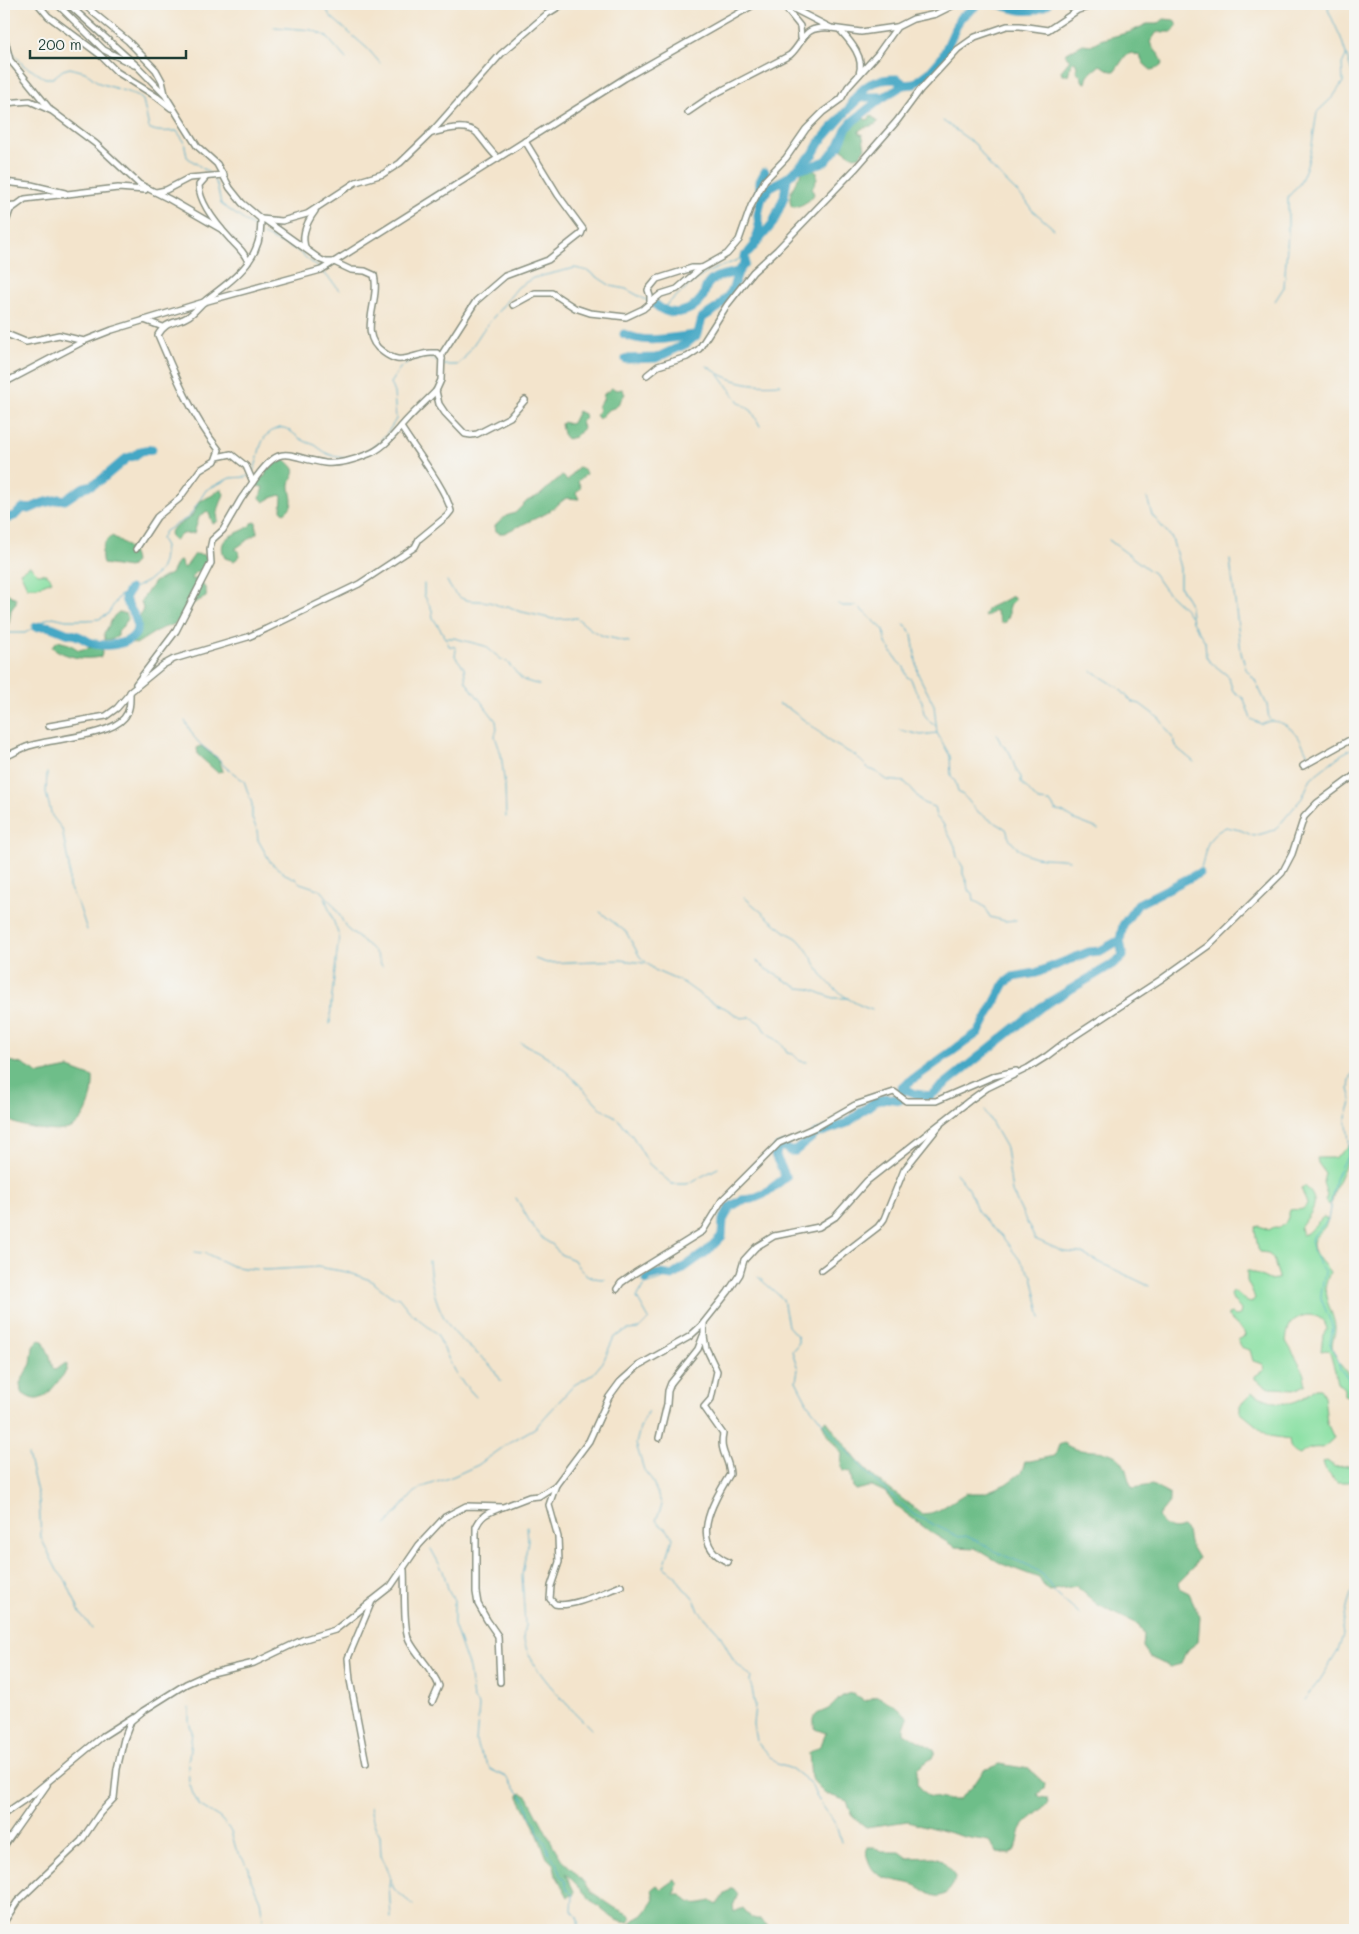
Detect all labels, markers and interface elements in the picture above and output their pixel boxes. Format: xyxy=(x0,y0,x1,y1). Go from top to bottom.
scale bar xyxy=(30,28,186,60)
text: 200 m xyxy=(38,34,82,54)

